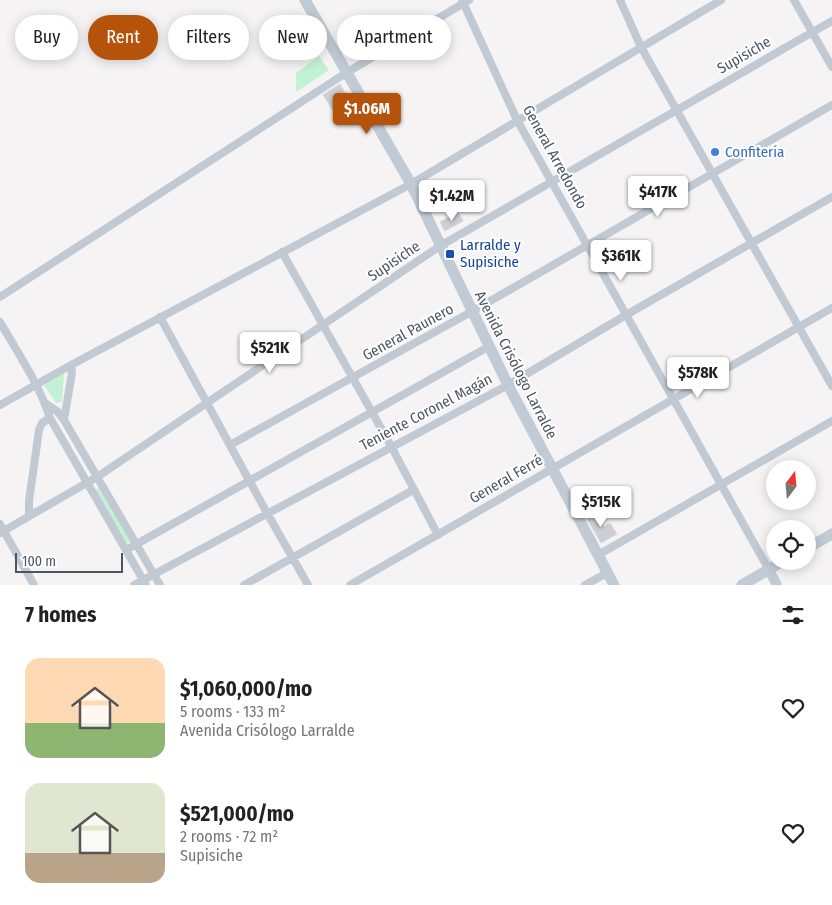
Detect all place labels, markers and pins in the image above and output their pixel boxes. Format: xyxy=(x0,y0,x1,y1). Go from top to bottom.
pin: $1.06M xyxy=(326,92,408,135)
place label: Confitería xyxy=(725,143,784,161)
marker: Confitería xyxy=(709,146,721,158)
pin: $417K xyxy=(623,176,693,218)
pin: $1.42M xyxy=(411,180,493,222)
place label: Larralde y Supisiche xyxy=(460,236,521,271)
pin: $361K xyxy=(586,240,656,282)
marker: Larralde y Supisiche xyxy=(444,248,456,260)
pin: $521K xyxy=(235,332,305,374)
pin: $578K xyxy=(663,356,733,399)
pin: $515K xyxy=(566,486,636,528)

